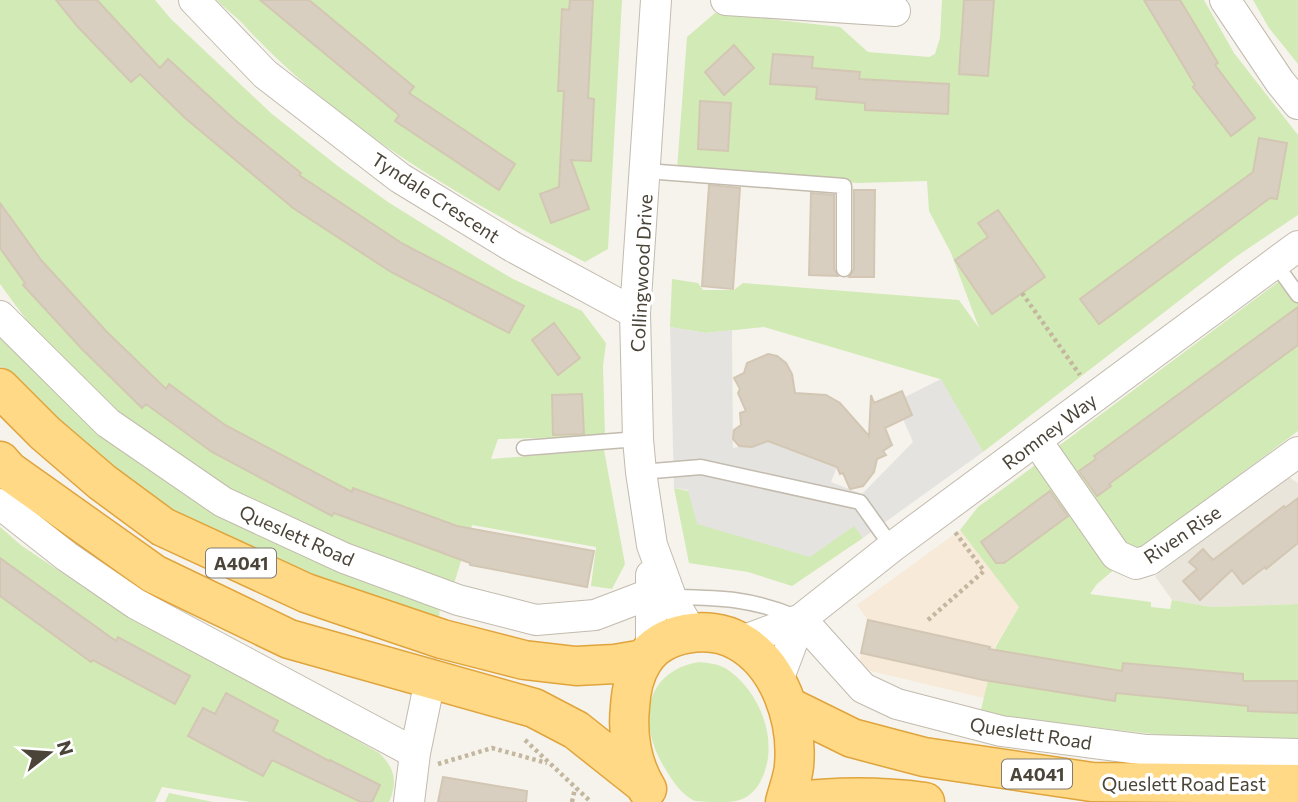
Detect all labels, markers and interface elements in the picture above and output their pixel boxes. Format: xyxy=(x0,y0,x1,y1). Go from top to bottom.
street label: Tyndale Crescent xyxy=(368,147,505,247)
street label: Collingwood Drive xyxy=(625,193,657,353)
street label: Romney Way xyxy=(997,388,1101,474)
street label: Queslett Road xyxy=(236,499,358,571)
street label: Riven Rise xyxy=(1139,500,1225,568)
road number: A4041 xyxy=(206,548,276,578)
street label: Queslett Road xyxy=(968,712,1094,754)
north arrow xyxy=(14,718,84,788)
text: N xyxy=(53,738,79,758)
road number: A4041 xyxy=(1002,760,1072,788)
street label: Queslett Road East xyxy=(1102,772,1266,795)

